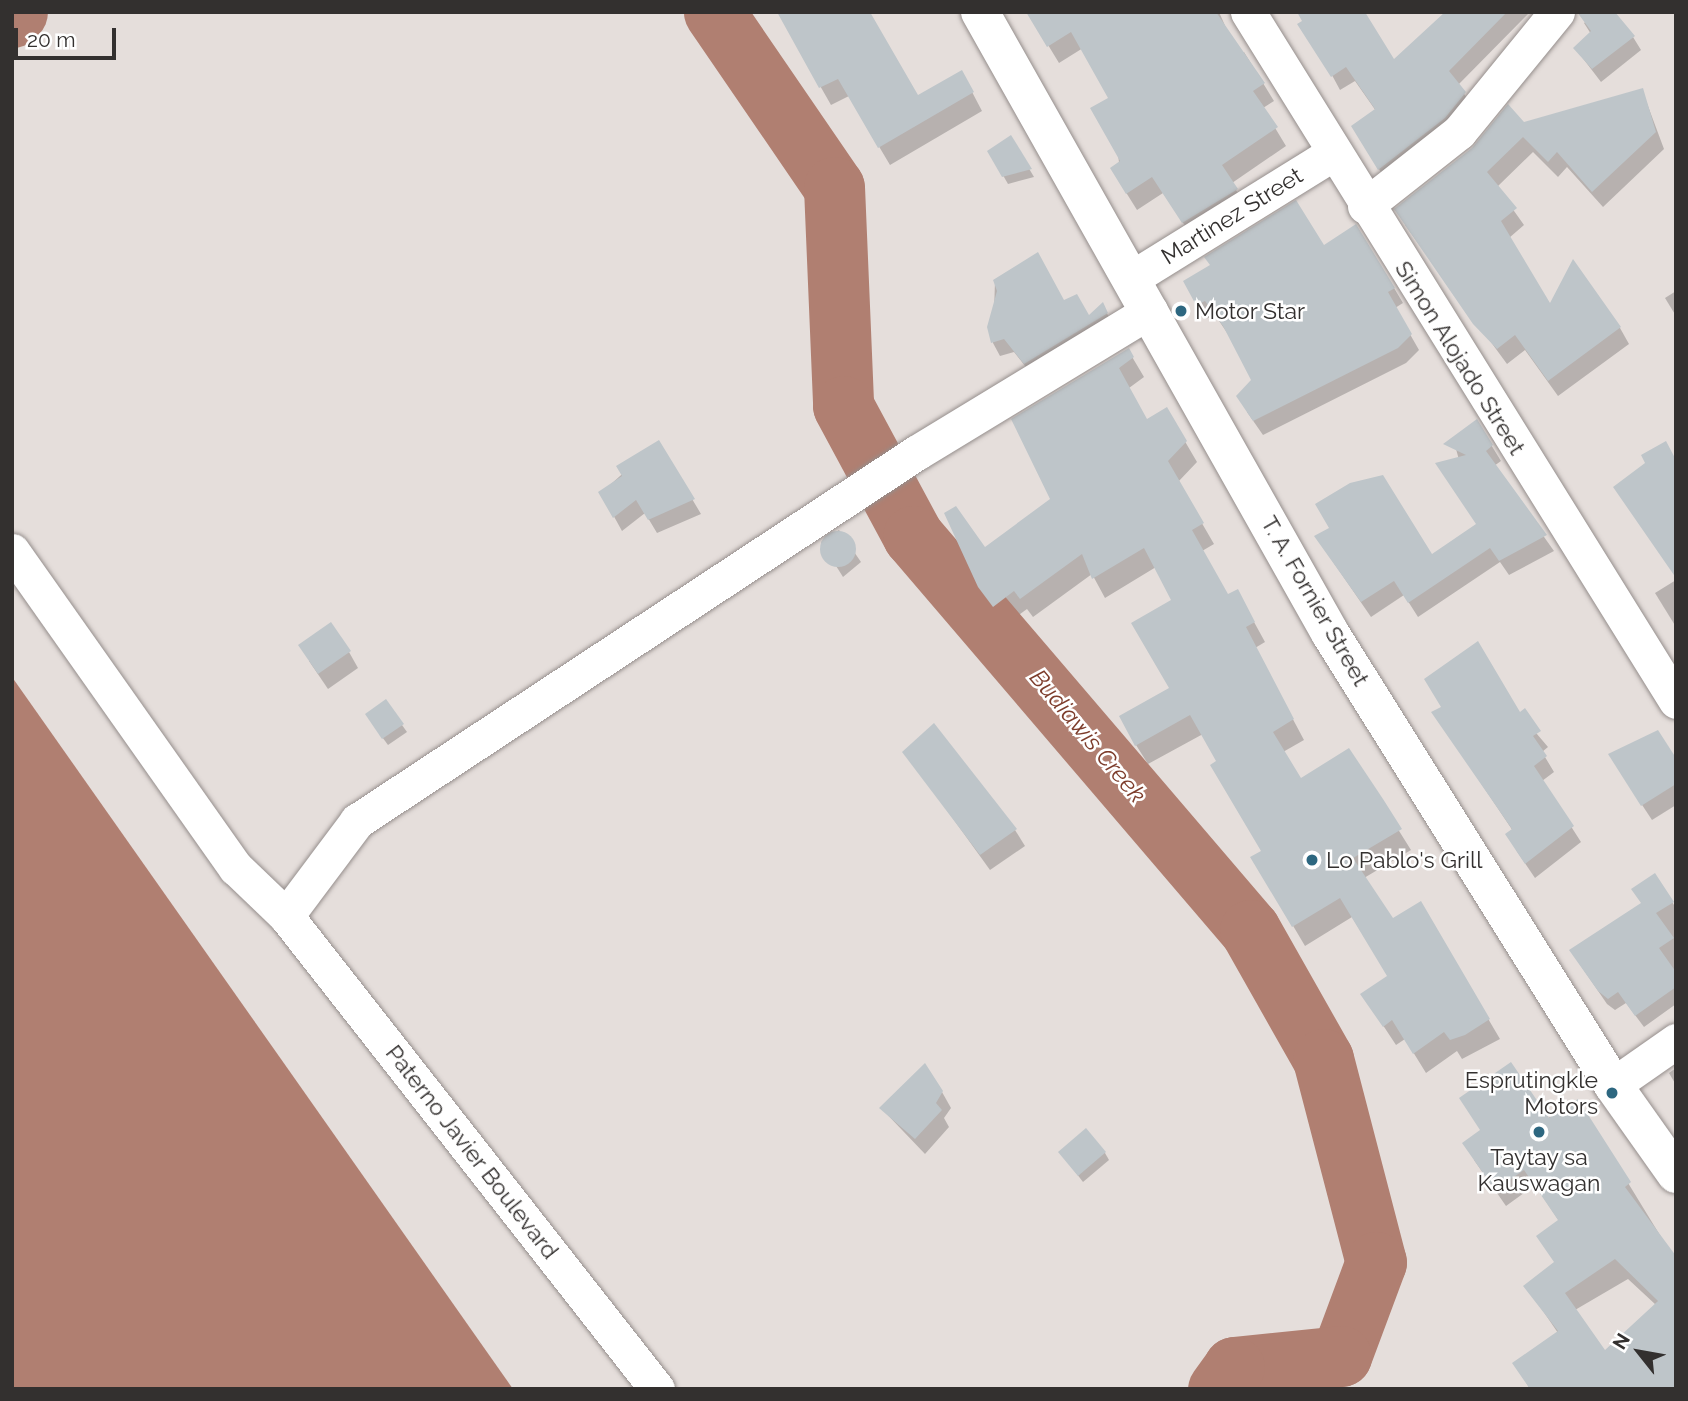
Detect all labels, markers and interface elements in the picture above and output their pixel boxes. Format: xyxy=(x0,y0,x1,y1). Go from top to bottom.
scale bar xyxy=(18,14,119,58)
text: 20 m xyxy=(27,27,75,52)
street label: Martinez Street xyxy=(1156,162,1308,270)
street label: Simon Alojado Street xyxy=(1389,256,1531,460)
place label: Motor Star xyxy=(1195,297,1306,325)
marker: Motor Star xyxy=(1173,303,1189,319)
street label: T. A. Fornier Street xyxy=(1255,511,1375,691)
water label: Budiawis Creek xyxy=(1024,663,1152,809)
place label: Lo Pablo's Grill xyxy=(1326,846,1483,874)
marker: Lo Pablo's Grill xyxy=(1304,852,1320,868)
street label: Paterno Javier Boulevard xyxy=(380,1039,564,1265)
place label: Esprutingkle Motors xyxy=(1465,1066,1598,1120)
marker: Esprutingkle Motors xyxy=(1604,1085,1620,1101)
marker: Taytay sa Kauswagan xyxy=(1531,1124,1547,1140)
place label: Taytay sa Kauswagan xyxy=(1478,1143,1600,1197)
north arrow xyxy=(1604,1317,1674,1387)
text: N xyxy=(1608,1329,1634,1353)

